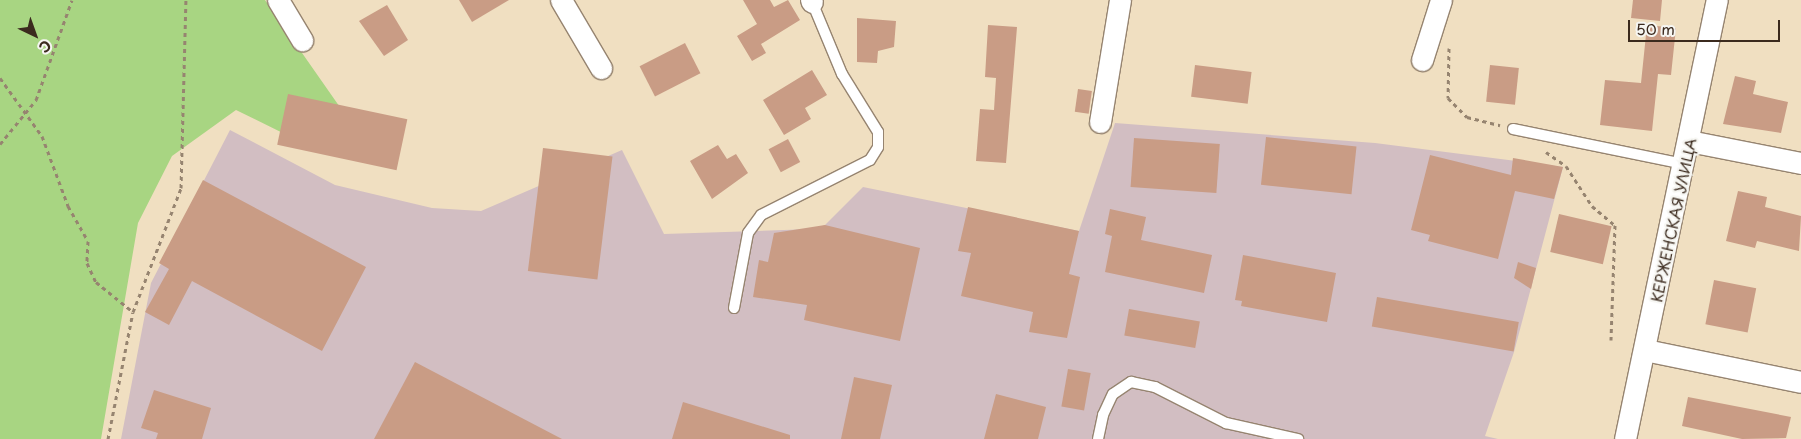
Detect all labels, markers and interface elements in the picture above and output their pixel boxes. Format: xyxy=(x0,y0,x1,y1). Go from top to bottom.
north arrow xyxy=(10,10,60,60)
scale bar xyxy=(1631,10,1784,42)
text: 50 m xyxy=(1636,17,1675,40)
text: С xyxy=(34,35,56,58)
street label: КЕРЖЕНСКАЯ УЛИЦА xyxy=(1647,136,1699,304)

